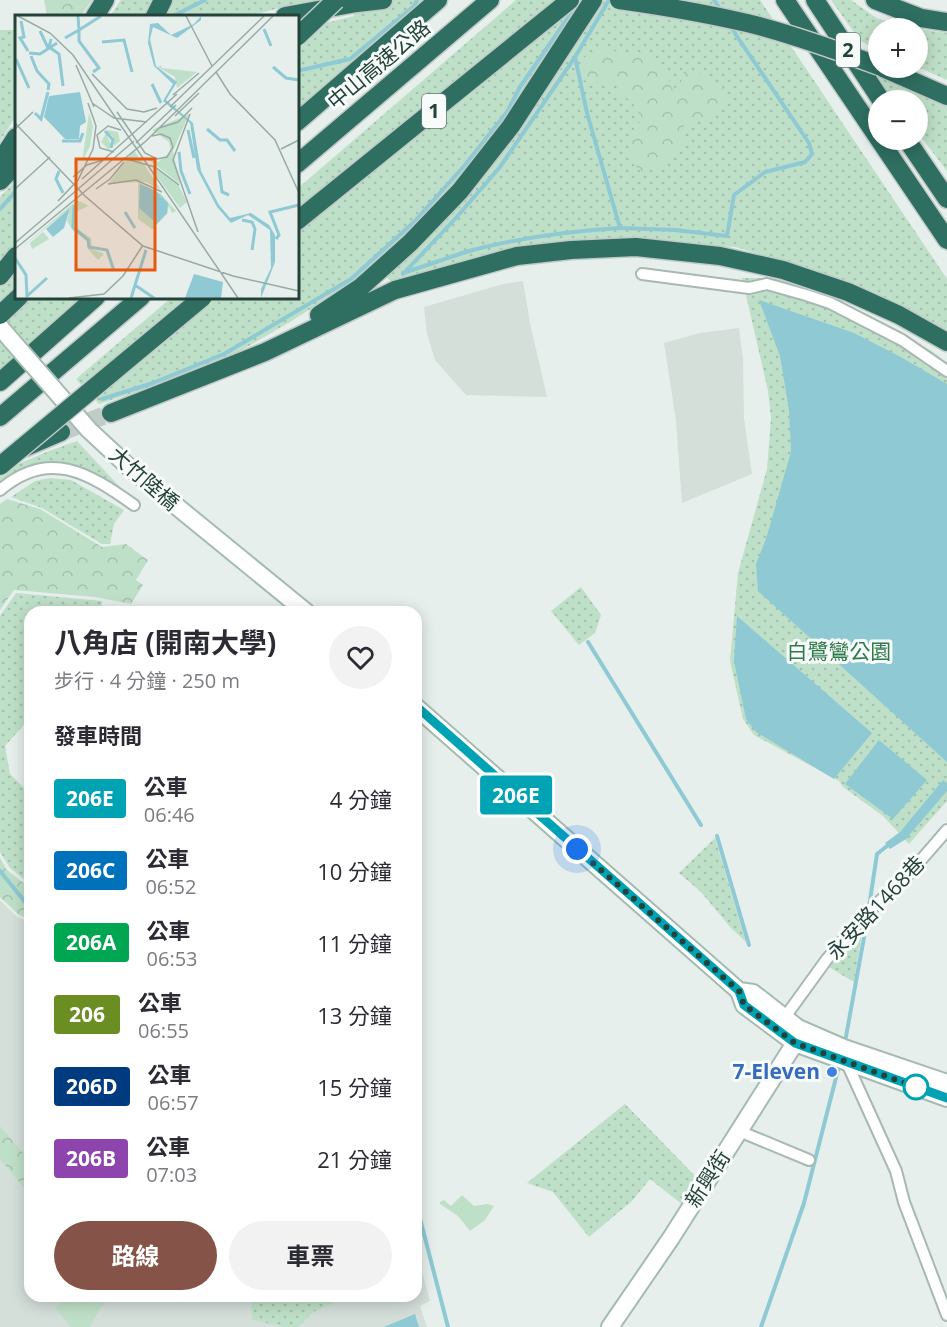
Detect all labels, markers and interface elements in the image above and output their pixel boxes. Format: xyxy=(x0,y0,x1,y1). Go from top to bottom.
street label: 中山高速公路 xyxy=(321,13,436,115)
inset map xyxy=(15,15,298,298)
map controls xyxy=(868,18,928,150)
button: + xyxy=(868,18,928,78)
road number: 2 xyxy=(836,33,860,67)
button: − xyxy=(868,90,928,150)
road number: 1 xyxy=(422,94,446,128)
street label: 大竹陸橋 xyxy=(104,440,186,516)
text: 八角店 (開南大學) xyxy=(54,623,276,661)
button: heart xyxy=(329,626,392,689)
park label: 白鷺鸞公園 xyxy=(787,637,892,665)
text: 步行 · 4 分鐘 · 250 m xyxy=(54,667,240,694)
text: 發車時間 xyxy=(54,720,142,750)
text: 公車 xyxy=(144,771,188,801)
line badge: 206E xyxy=(474,776,558,814)
text: 206E xyxy=(492,781,540,809)
text: 206E xyxy=(66,784,114,812)
text: 4 分鐘 xyxy=(330,784,392,814)
text: 06:46 xyxy=(144,801,195,828)
your location xyxy=(562,834,592,864)
text: 公車 xyxy=(145,843,189,873)
street label: 永安路1468巷 xyxy=(820,849,931,965)
text: 206C xyxy=(66,856,115,884)
text: 10 分鐘 xyxy=(317,856,392,886)
text: 06:52 xyxy=(145,873,196,900)
text: 公車 xyxy=(147,915,191,945)
text: 206A xyxy=(66,928,117,956)
text: 11 分鐘 xyxy=(317,928,392,958)
text: 06:53 xyxy=(147,945,198,972)
text: 公車 xyxy=(138,987,182,1017)
text: 206 xyxy=(69,1000,105,1028)
text: 13 分鐘 xyxy=(317,1000,392,1030)
text: 06:55 xyxy=(138,1017,189,1044)
place label: 7-Eleven xyxy=(733,1057,820,1085)
text: 公車 xyxy=(148,1059,192,1089)
marker: 7-Eleven xyxy=(825,1065,839,1079)
text: 206D xyxy=(66,1072,118,1100)
text: 15 分鐘 xyxy=(317,1072,392,1102)
unlabelled marker xyxy=(903,1074,929,1100)
text: 06:57 xyxy=(148,1089,199,1116)
text: 公車 xyxy=(146,1131,190,1161)
text: 206B xyxy=(66,1144,116,1172)
text: 21 分鐘 xyxy=(317,1144,392,1174)
street label: 新興街 xyxy=(678,1144,736,1212)
text: 07:03 xyxy=(146,1161,197,1188)
button: 路線 xyxy=(54,1221,217,1290)
button: 車票 xyxy=(229,1221,392,1290)

